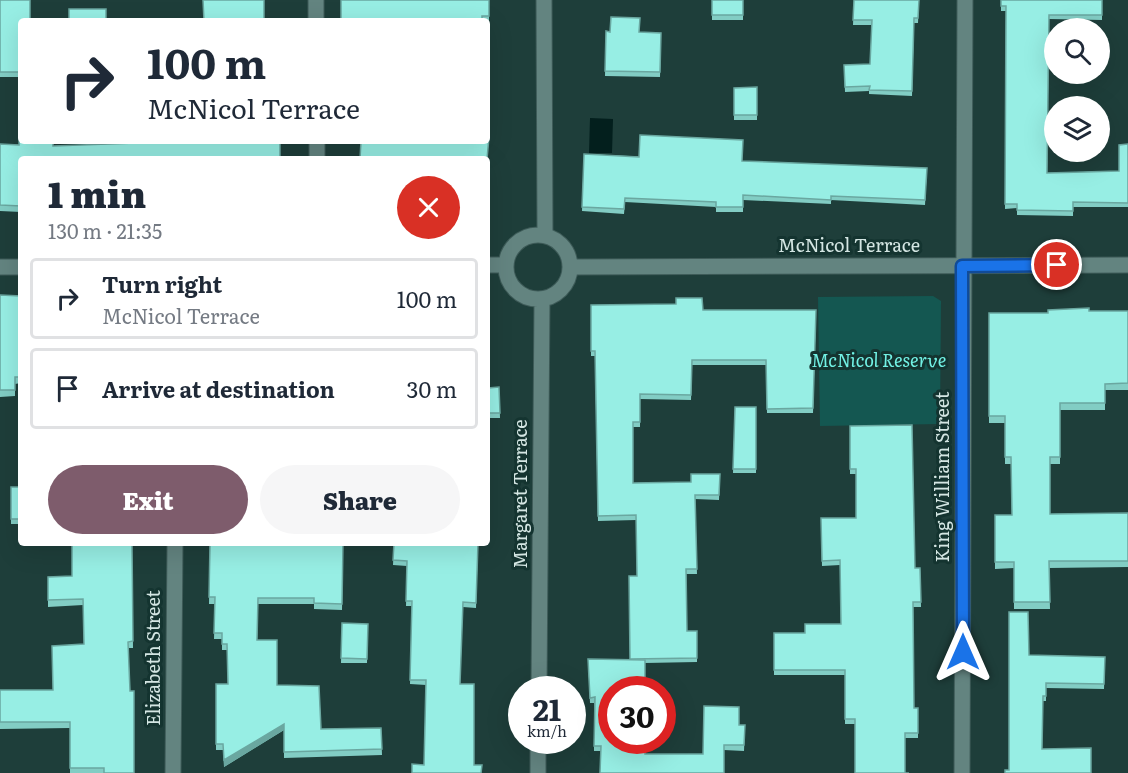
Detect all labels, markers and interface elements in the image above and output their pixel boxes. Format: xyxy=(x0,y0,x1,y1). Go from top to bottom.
map controls xyxy=(1044,18,1110,162)
button: search xyxy=(1044,18,1110,84)
text: 100 m xyxy=(147,30,266,92)
icon: right xyxy=(48,42,126,120)
text: McNicol Terrace xyxy=(147,87,360,127)
button: layers xyxy=(1044,96,1110,162)
text: 1 min xyxy=(48,166,146,219)
button: close xyxy=(397,176,460,239)
text: 130 m · 21:35 xyxy=(48,215,162,245)
street label: McNicol Terrace xyxy=(778,231,920,258)
pin xyxy=(1031,239,1082,290)
icon: arrive xyxy=(1040,248,1073,281)
text: Turn right xyxy=(102,267,222,300)
icon: right xyxy=(51,282,84,315)
text: 100 m xyxy=(397,282,457,315)
text: McNicol Terrace xyxy=(102,300,260,330)
park label: McNicol Reserve xyxy=(812,346,946,373)
icon: arrive xyxy=(51,372,84,405)
text: Arrive at destination xyxy=(102,372,335,405)
text: 30 m xyxy=(407,372,457,405)
street label: King William Street xyxy=(928,391,955,562)
street label: Margaret Terrace xyxy=(506,419,533,569)
button: Exit xyxy=(48,465,248,534)
button: Share xyxy=(260,465,460,534)
street label: Elizabeth Street xyxy=(139,589,166,726)
position arrow xyxy=(931,620,995,684)
speed limit sign: 30 xyxy=(598,676,676,754)
text: 21 xyxy=(533,686,561,730)
text: km/h xyxy=(527,719,567,742)

